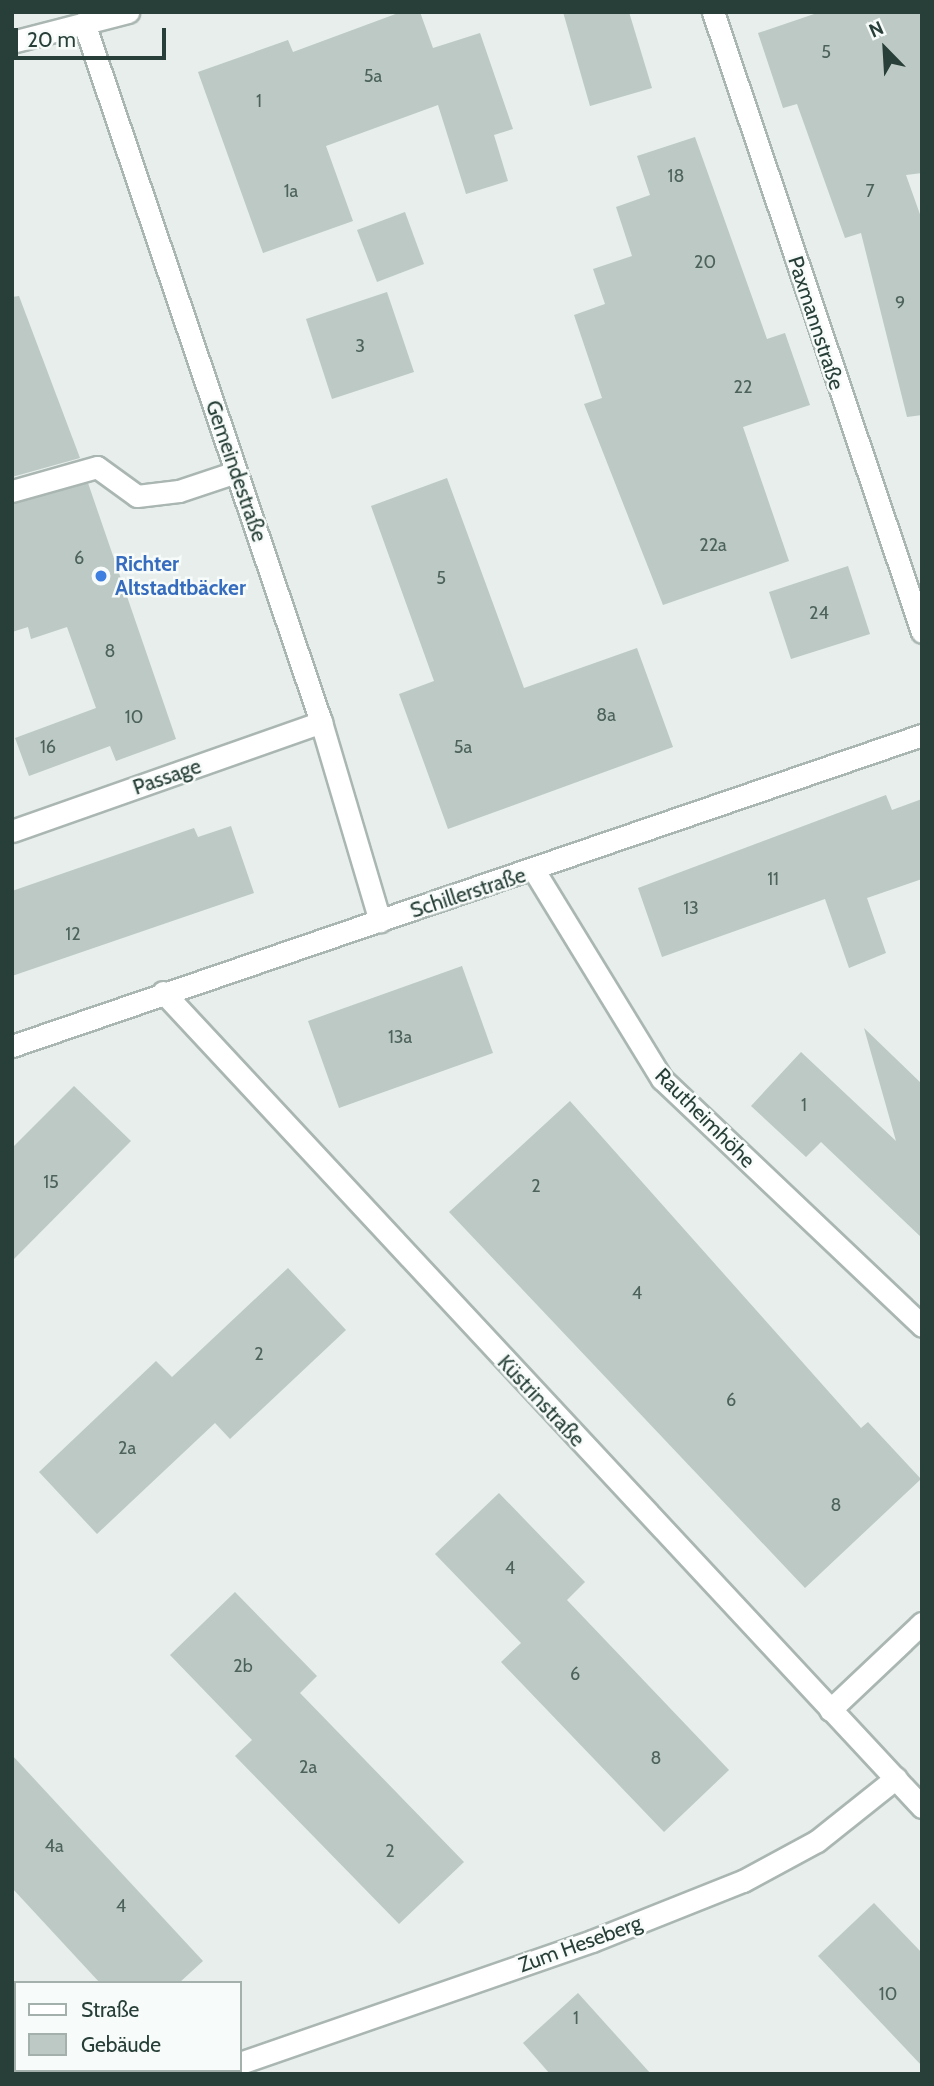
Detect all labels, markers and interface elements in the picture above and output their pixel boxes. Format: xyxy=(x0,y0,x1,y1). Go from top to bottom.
scale bar xyxy=(18,14,170,58)
north arrow xyxy=(850,14,920,84)
text: N xyxy=(865,16,887,43)
text: 20 m xyxy=(27,27,76,52)
house number: 5 xyxy=(821,41,831,63)
house number: 5a xyxy=(364,65,382,87)
house number: 1 xyxy=(256,90,262,112)
house number: 18 xyxy=(668,165,684,187)
house number: 1a xyxy=(284,180,298,202)
house number: 7 xyxy=(865,180,875,202)
house number: 20 xyxy=(694,251,716,273)
street label: Paxmannstraße xyxy=(783,253,849,393)
house number: 9 xyxy=(895,292,905,314)
house number: 3 xyxy=(355,335,365,357)
house number: 22 xyxy=(734,376,752,398)
street label: Gemeindestraße xyxy=(200,397,272,545)
house number: 22a xyxy=(699,534,727,556)
house number: 6 xyxy=(74,547,84,569)
place label: Richter Altstadtbäcker xyxy=(115,551,246,601)
house number: 5 xyxy=(436,567,446,589)
marker: Richter Altstadtbäcker xyxy=(93,568,109,584)
house number: 24 xyxy=(809,602,829,624)
house number: 8 xyxy=(105,640,115,662)
house number: 8a xyxy=(596,704,616,726)
house number: 10 xyxy=(125,706,143,728)
house number: 16 xyxy=(40,736,56,758)
house number: 5a xyxy=(454,736,472,758)
street label: Passage xyxy=(130,754,204,800)
street label: Schillerstraße xyxy=(407,862,529,924)
house number: 11 xyxy=(767,868,779,890)
house number: 13 xyxy=(683,897,699,919)
house number: 12 xyxy=(65,923,81,945)
house number: 13a xyxy=(388,1026,412,1048)
street label: Rautheimhöhe xyxy=(650,1063,760,1173)
house number: 1 xyxy=(801,1094,807,1116)
house number: 15 xyxy=(43,1171,59,1193)
house number: 2 xyxy=(531,1175,541,1197)
house number: 4 xyxy=(632,1282,642,1304)
house number: 2 xyxy=(254,1343,264,1365)
street label: Küstrinstraße xyxy=(492,1350,590,1452)
house number: 6 xyxy=(726,1389,736,1411)
house number: 2a xyxy=(118,1437,136,1459)
house number: 8 xyxy=(831,1494,841,1516)
house number: 4 xyxy=(505,1557,515,1579)
house number: 2b xyxy=(233,1655,253,1677)
house number: 6 xyxy=(570,1663,580,1685)
house number: 8 xyxy=(651,1747,661,1769)
house number: 2a xyxy=(299,1756,317,1778)
house number: 4a xyxy=(44,1835,64,1857)
house number: 2 xyxy=(385,1840,395,1862)
house number: 4 xyxy=(116,1895,126,1917)
street label: Zum Heseberg xyxy=(515,1910,645,1978)
legend xyxy=(14,1981,242,2072)
house number: 10 xyxy=(879,1983,897,2005)
text: Straße xyxy=(81,1997,139,2022)
house number: 1 xyxy=(573,2007,579,2029)
text: Gebäude xyxy=(81,2032,161,2057)

